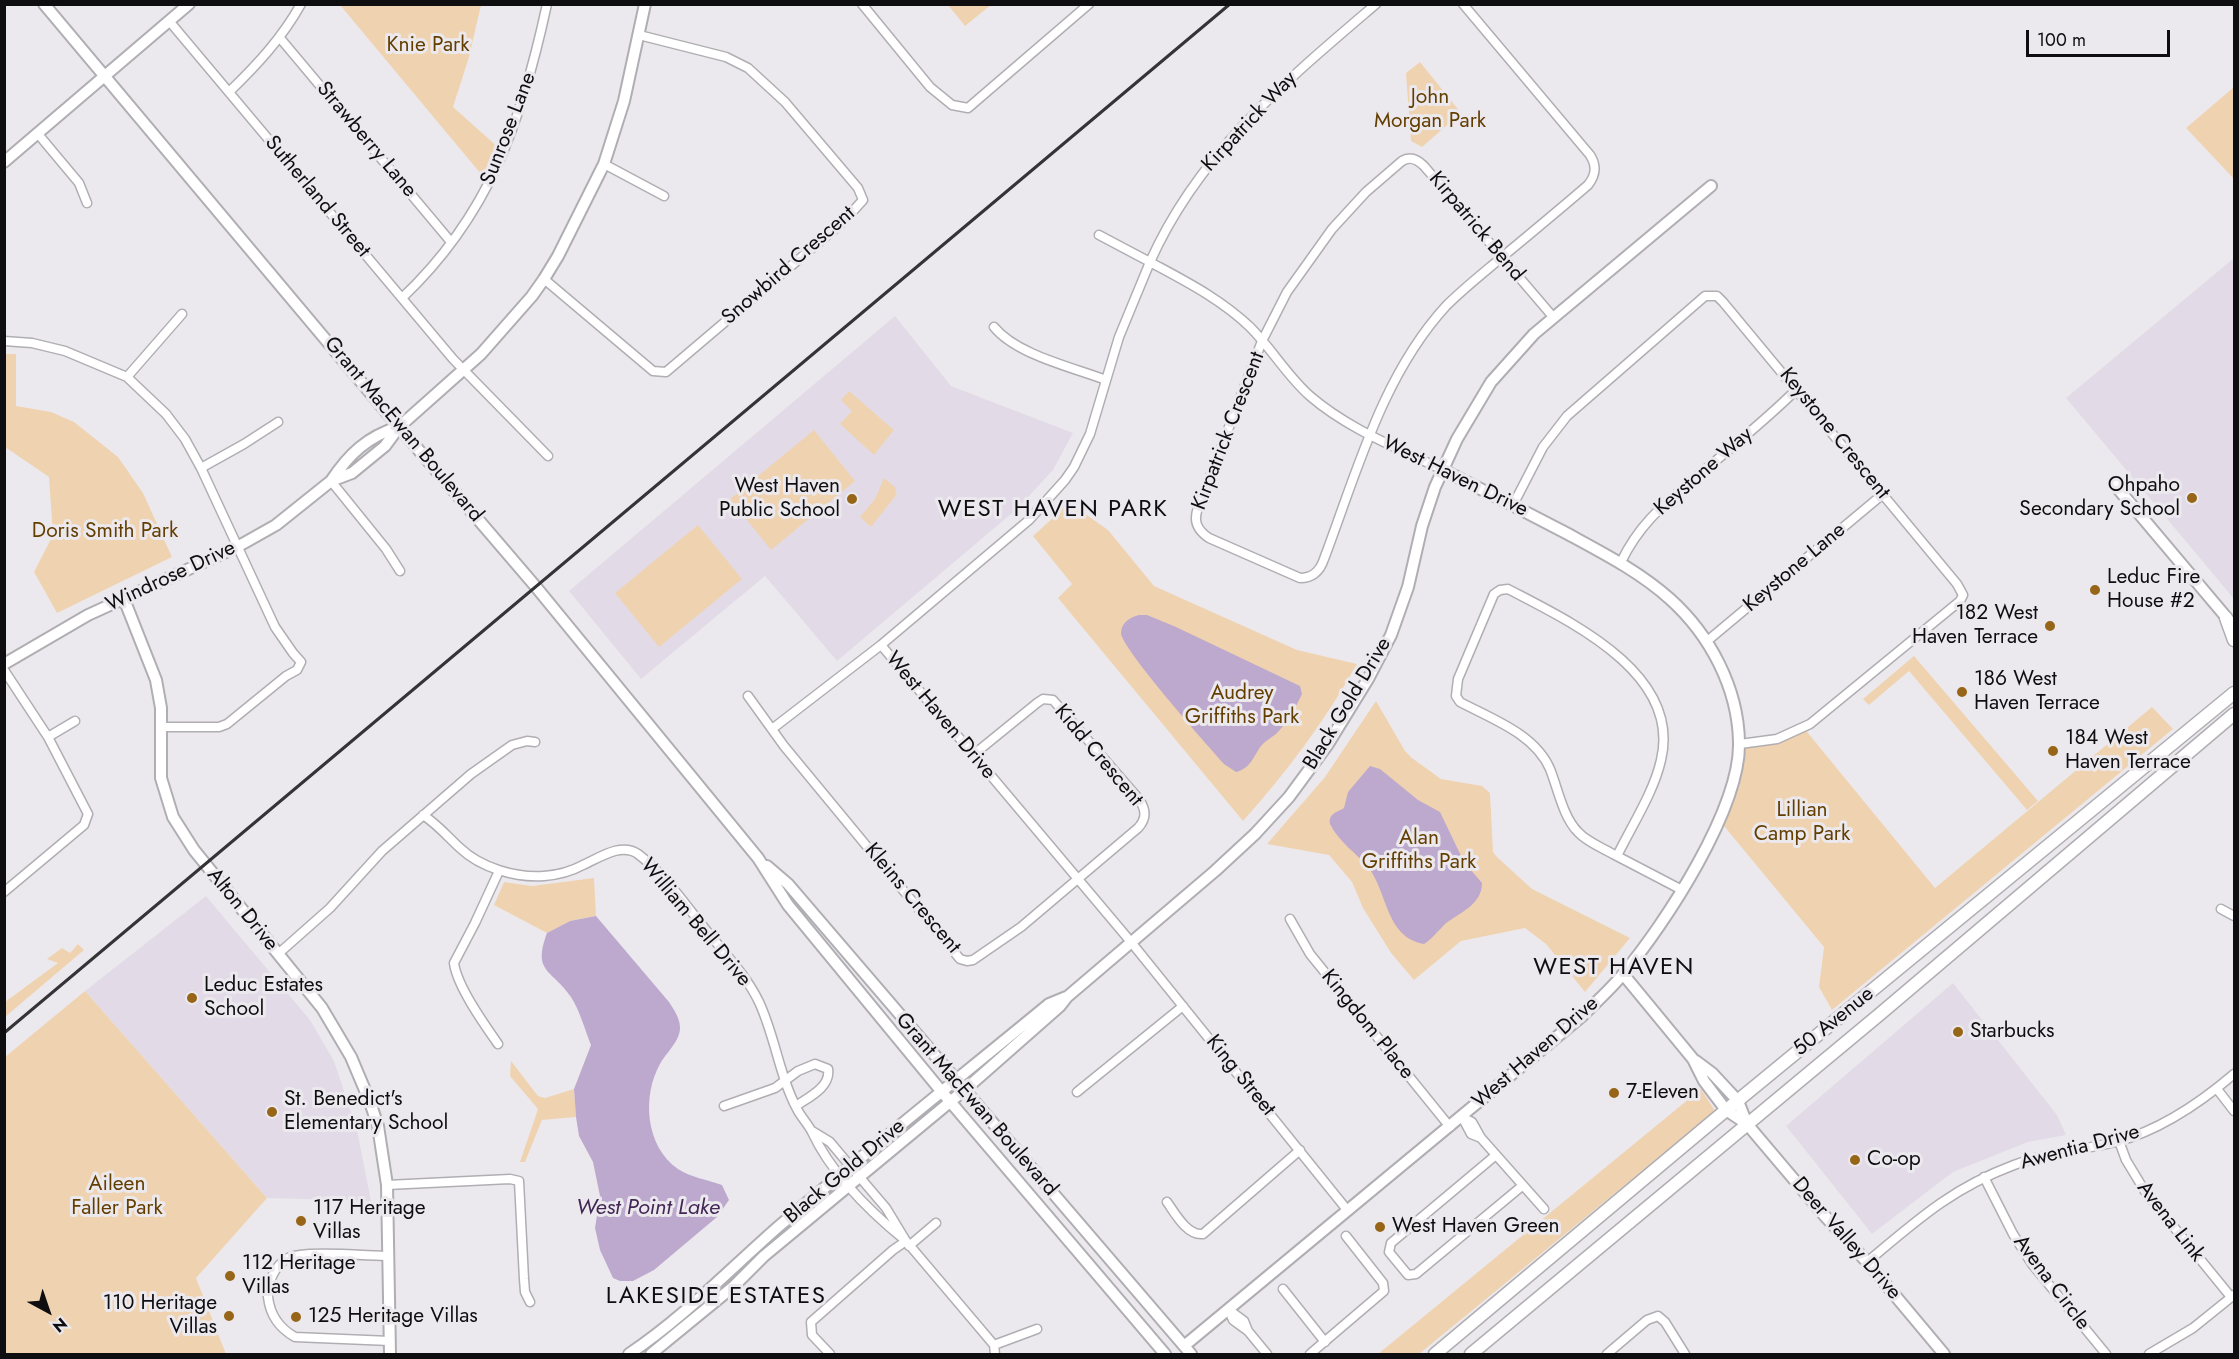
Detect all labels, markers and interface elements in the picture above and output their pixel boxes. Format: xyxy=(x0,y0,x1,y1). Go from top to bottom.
scale bar xyxy=(2029,18,2173,56)
text: 100 m xyxy=(2037,27,2086,53)
park label: Knie Park xyxy=(387,33,469,59)
street label: Kirpatrick Way xyxy=(1197,67,1303,177)
street label: Sunrose Lane xyxy=(476,69,542,189)
street label: Strawberry Lane xyxy=(310,77,422,203)
park label: John Morgan Park xyxy=(1374,85,1486,135)
street label: Sutherland Street xyxy=(259,131,375,263)
street label: Kirpatrick Bend xyxy=(1423,167,1529,287)
street label: Snowbird Crescent xyxy=(717,201,861,331)
street label: Grant MacEwan Boulevard xyxy=(318,332,488,528)
street label: Kirpatrick Crescent xyxy=(1187,348,1271,514)
street label: Keystone Crescent xyxy=(1773,363,1895,505)
street label: Keystone Way xyxy=(1650,422,1758,522)
street label: West Haven Drive xyxy=(1378,431,1532,523)
place label: Ohpaho Secondary School xyxy=(2019,473,2180,523)
place label: West Haven Public School xyxy=(719,474,840,524)
marker: Ohpaho Secondary School xyxy=(2185,491,2199,505)
marker: West Haven Public School xyxy=(845,492,859,506)
district label: WEST HAVEN PARK xyxy=(938,496,1168,524)
street label: Keystone Lane xyxy=(1739,518,1851,618)
park label: Doris Smith Park xyxy=(32,519,178,545)
street label: Windrose Drive xyxy=(102,536,240,618)
place label: Leduc Fire House #2 xyxy=(2107,565,2200,615)
marker: Leduc Fire House #2 xyxy=(2088,583,2102,597)
place label: 182 West Haven Terrace xyxy=(1912,601,2038,651)
marker: 182 West Haven Terrace xyxy=(2043,619,2057,633)
street label: Black Gold Drive xyxy=(1299,633,1397,775)
street label: West Haven Drive xyxy=(879,647,1001,785)
place label: 186 West Haven Terrace xyxy=(1974,667,2100,717)
park label: Audrey Griffiths Park xyxy=(1185,681,1299,731)
marker: 186 West Haven Terrace xyxy=(1955,685,1969,699)
street label: Kidd Crescent xyxy=(1048,700,1148,812)
place label: 184 West Haven Terrace xyxy=(2065,726,2191,776)
marker: 184 West Haven Terrace xyxy=(2046,744,2060,758)
park label: Lillian Camp Park xyxy=(1754,798,1850,848)
park label: Alan Griffiths Park xyxy=(1362,826,1476,876)
street label: Kleins Crescent xyxy=(859,839,965,959)
street label: William Bell Drive xyxy=(634,854,756,992)
street label: Alton Drive xyxy=(201,864,283,956)
district label: WEST HAVEN xyxy=(1533,954,1695,982)
street label: Kingdom Place xyxy=(1315,965,1419,1085)
place label: Leduc Estates School xyxy=(204,973,323,1023)
street label: 50 Avenue xyxy=(1789,982,1879,1062)
marker: Leduc Estates School xyxy=(185,991,199,1005)
street label: West Haven Drive xyxy=(1468,992,1604,1114)
street label: Grant MacEwan Boulevard xyxy=(890,1008,1062,1202)
place label: Starbucks xyxy=(1970,1019,2055,1045)
marker: Starbucks xyxy=(1951,1025,1965,1039)
street label: King Street xyxy=(1200,1030,1280,1122)
place label: 7-Eleven xyxy=(1626,1080,1699,1106)
marker: 7-Eleven xyxy=(1607,1086,1621,1100)
place label: St. Benedict's Elementary School xyxy=(284,1087,448,1137)
marker: St. Benedict's Elementary School xyxy=(265,1105,279,1119)
street label: Black Gold Drive xyxy=(780,1114,910,1230)
street label: Awentia Drive xyxy=(2018,1120,2142,1176)
place label: Co-op xyxy=(1867,1147,1921,1173)
marker: Co-op xyxy=(1848,1153,1862,1167)
park label: Aileen Faller Park xyxy=(71,1172,163,1222)
street label: Deer Valley Drive xyxy=(1786,1173,1906,1305)
street label: Avena Link xyxy=(2131,1177,2209,1267)
place label: 117 Heritage Villas xyxy=(313,1196,426,1246)
water label: West Point Lake xyxy=(576,1196,720,1222)
marker: 117 Heritage Villas xyxy=(294,1214,308,1228)
place label: West Haven Green xyxy=(1392,1214,1560,1240)
marker: West Haven Green xyxy=(1373,1220,1387,1234)
street label: Avena Circle xyxy=(2007,1231,2095,1335)
place label: 112 Heritage Villas xyxy=(242,1251,356,1301)
marker: 112 Heritage Villas xyxy=(223,1269,237,1283)
north arrow xyxy=(18,1281,78,1341)
district label: LAKESIDE ESTATES xyxy=(606,1283,826,1311)
place label: 110 Heritage Villas xyxy=(103,1291,217,1341)
place label: 125 Heritage Villas xyxy=(308,1304,478,1330)
marker: 110 Heritage Villas xyxy=(222,1309,236,1323)
marker: 125 Heritage Villas xyxy=(289,1310,303,1324)
text: N xyxy=(48,1312,72,1338)

